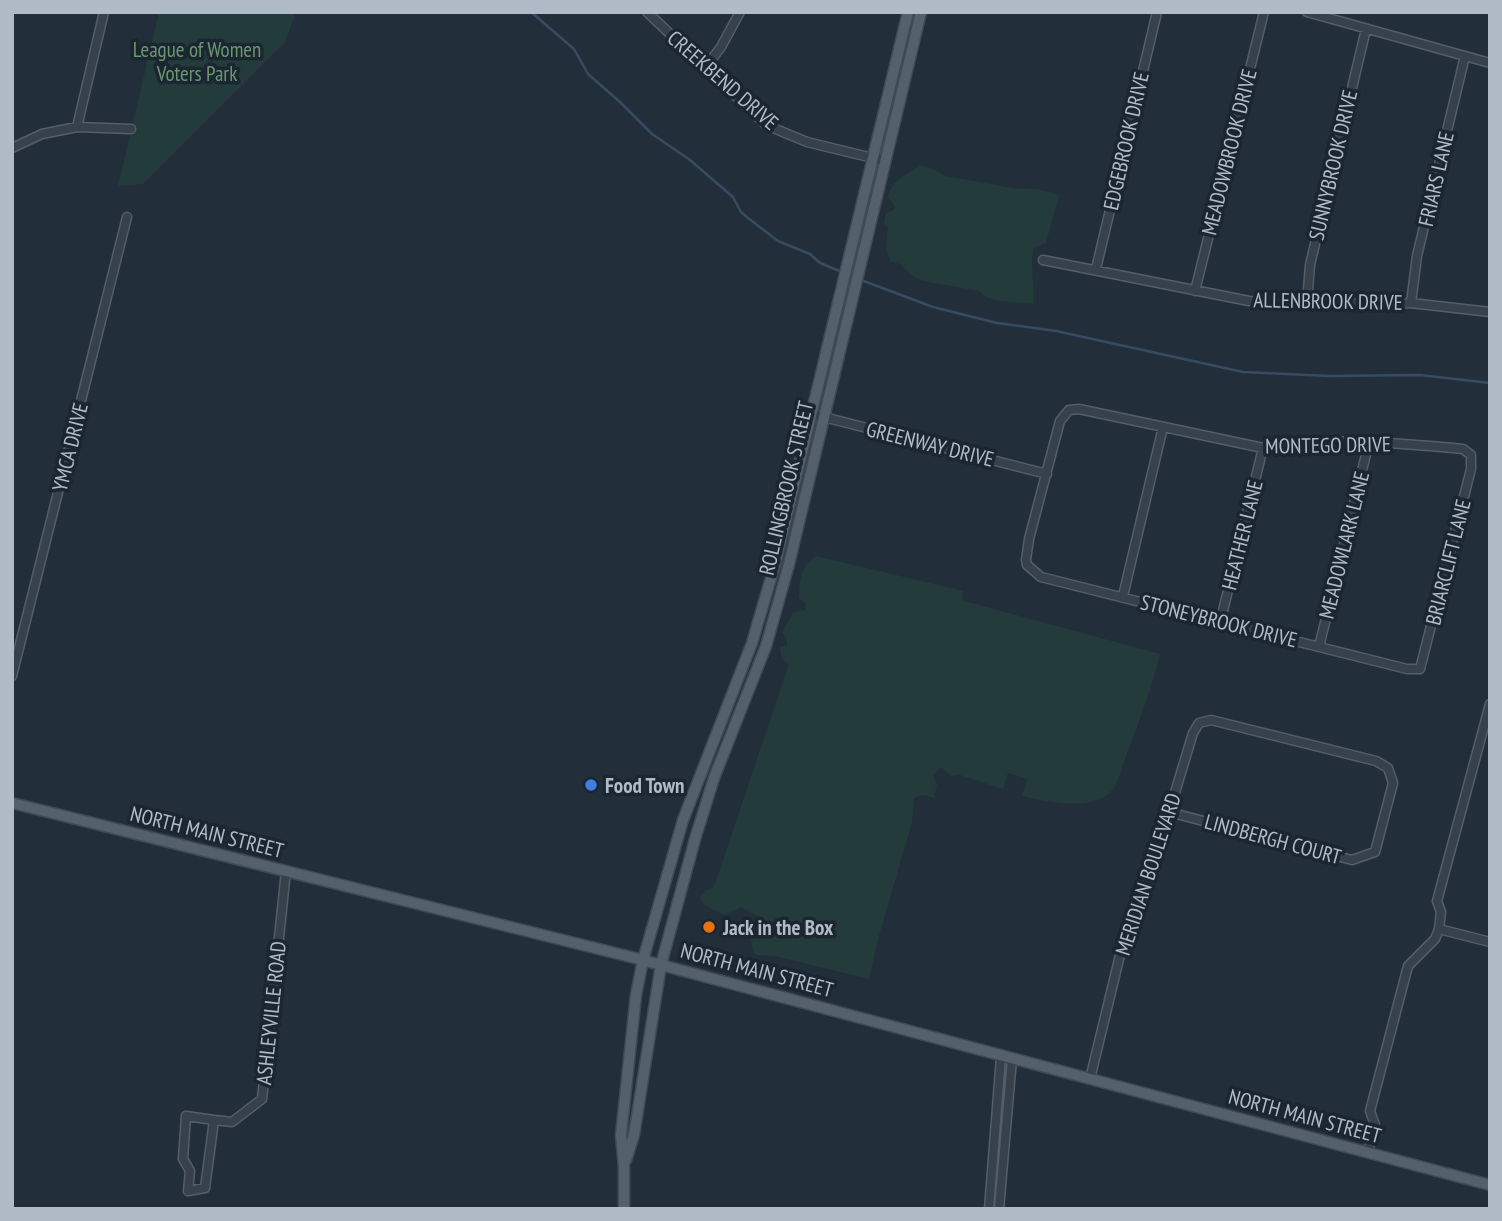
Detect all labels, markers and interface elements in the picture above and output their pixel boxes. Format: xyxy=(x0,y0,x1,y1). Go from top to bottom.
street label: CREEKBEND DRIVE xyxy=(662,24,784,136)
park label: League of Women Voters Park xyxy=(133,36,261,87)
street label: MEADOWBROOK DRIVE xyxy=(1195,66,1263,238)
street label: EDGEBROOK DRIVE xyxy=(1097,69,1155,213)
street label: SUNNYBROOK DRIVE xyxy=(1303,87,1363,243)
street label: FRIARS LANE xyxy=(1412,129,1460,229)
street label: ALLENBROOK DRIVE xyxy=(1253,286,1403,316)
street label: ROLLINGBROOK STREET xyxy=(753,398,819,578)
street label: YMCA DRIVE xyxy=(46,400,94,494)
street label: GREENWAY DRIVE xyxy=(863,415,997,473)
street label: MONTEGO DRIVE xyxy=(1265,430,1391,460)
street label: MEADOWLARK LANE xyxy=(1313,469,1375,621)
street label: HEATHER LANE xyxy=(1215,477,1269,593)
street label: BRIARCLIFT LANE xyxy=(1419,496,1477,628)
street label: STONEYBROOK DRIVE xyxy=(1138,588,1300,654)
place label: Food Town xyxy=(605,772,684,799)
marker: Food Town xyxy=(583,777,599,793)
street label: MERIDIAN BOULEVARD xyxy=(1109,789,1187,959)
street label: NORTH MAIN STREET xyxy=(128,800,287,864)
street label: LINDBERGH COURT xyxy=(1202,808,1345,870)
place label: Jack in the Box xyxy=(722,914,834,941)
marker: Jack in the Box xyxy=(701,919,717,935)
street label: NORTH MAIN STREET xyxy=(678,937,837,1003)
street label: ASHLEYVILLE ROAD xyxy=(250,940,292,1086)
street label: NORTH MAIN STREET xyxy=(1226,1083,1385,1149)

